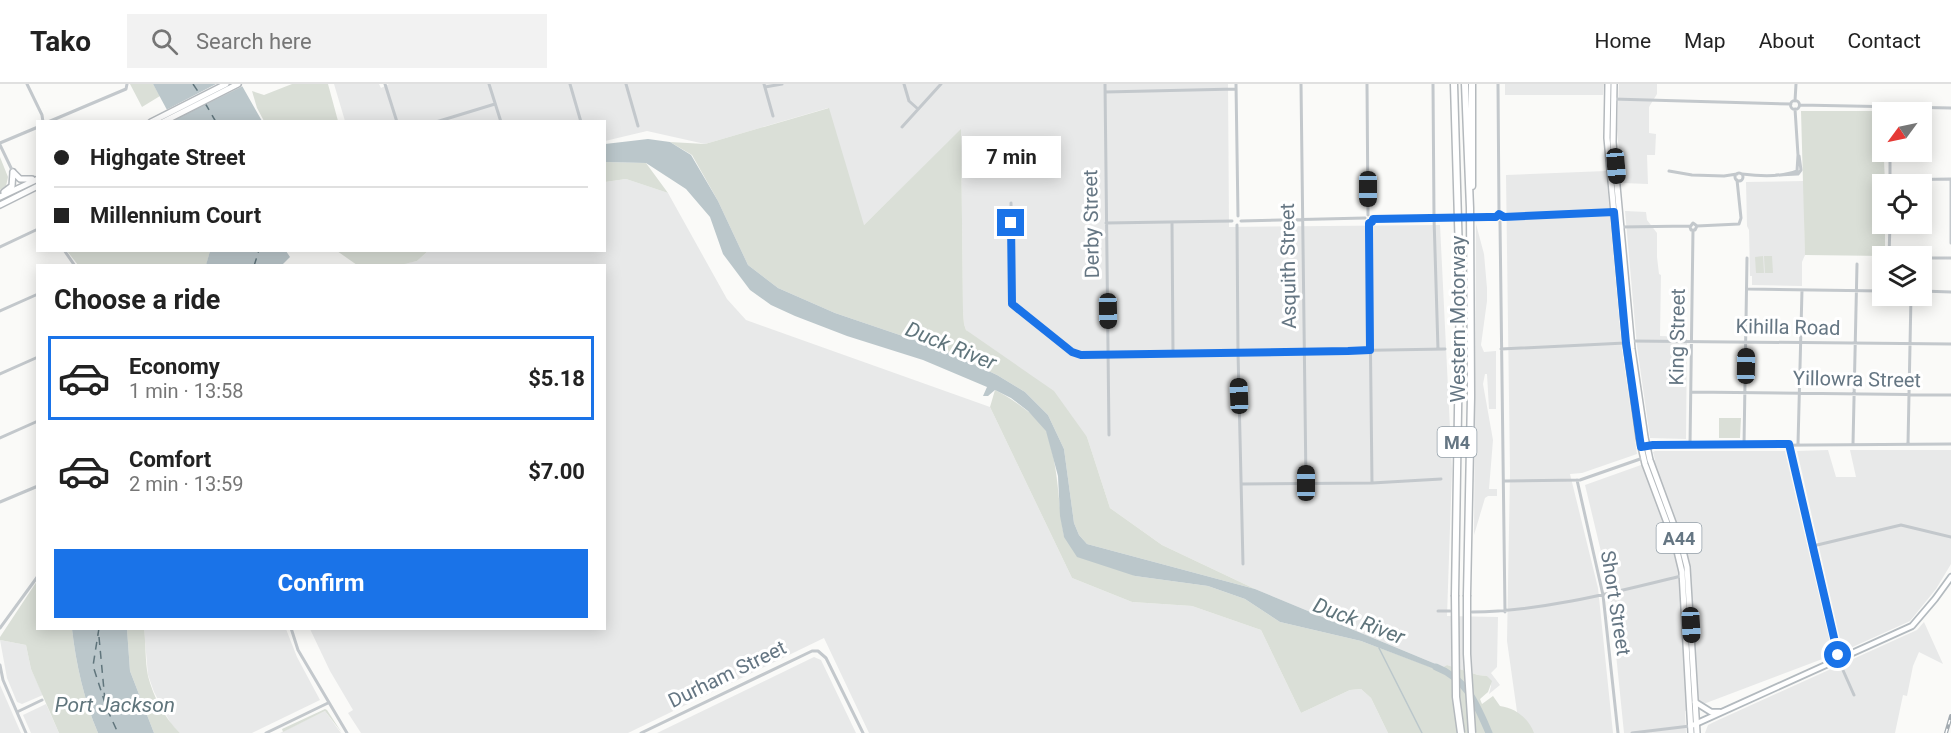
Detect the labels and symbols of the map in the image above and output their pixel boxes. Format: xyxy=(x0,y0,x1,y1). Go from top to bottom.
north arrow xyxy=(1872,102,1932,162)
callout: 7 min xyxy=(962,136,1060,178)
car xyxy=(1605,147,1627,185)
street label: Derby Street xyxy=(1078,169,1104,279)
car xyxy=(1359,171,1377,207)
street label: Asquith Street xyxy=(1275,203,1301,329)
route end xyxy=(997,209,1024,236)
street label: Western Motorway xyxy=(1446,235,1470,403)
street label: King Street xyxy=(1664,288,1690,386)
car xyxy=(1099,293,1117,329)
street label: Kihilla Road xyxy=(1735,314,1841,340)
water label: Duck River xyxy=(902,317,1001,375)
car xyxy=(1737,348,1755,384)
street label: Yillowra Street xyxy=(1793,366,1921,392)
car xyxy=(1229,378,1249,414)
road number: M4 xyxy=(1438,427,1476,457)
car xyxy=(1297,465,1315,501)
road number: A44 xyxy=(1656,523,1702,553)
street label: Short Street xyxy=(1596,549,1636,657)
water label: Duck River xyxy=(1310,593,1409,650)
car xyxy=(1681,607,1701,643)
street label: Durham Street xyxy=(664,635,790,713)
route start xyxy=(1824,641,1851,668)
water label: Port Jackson xyxy=(55,693,175,717)

